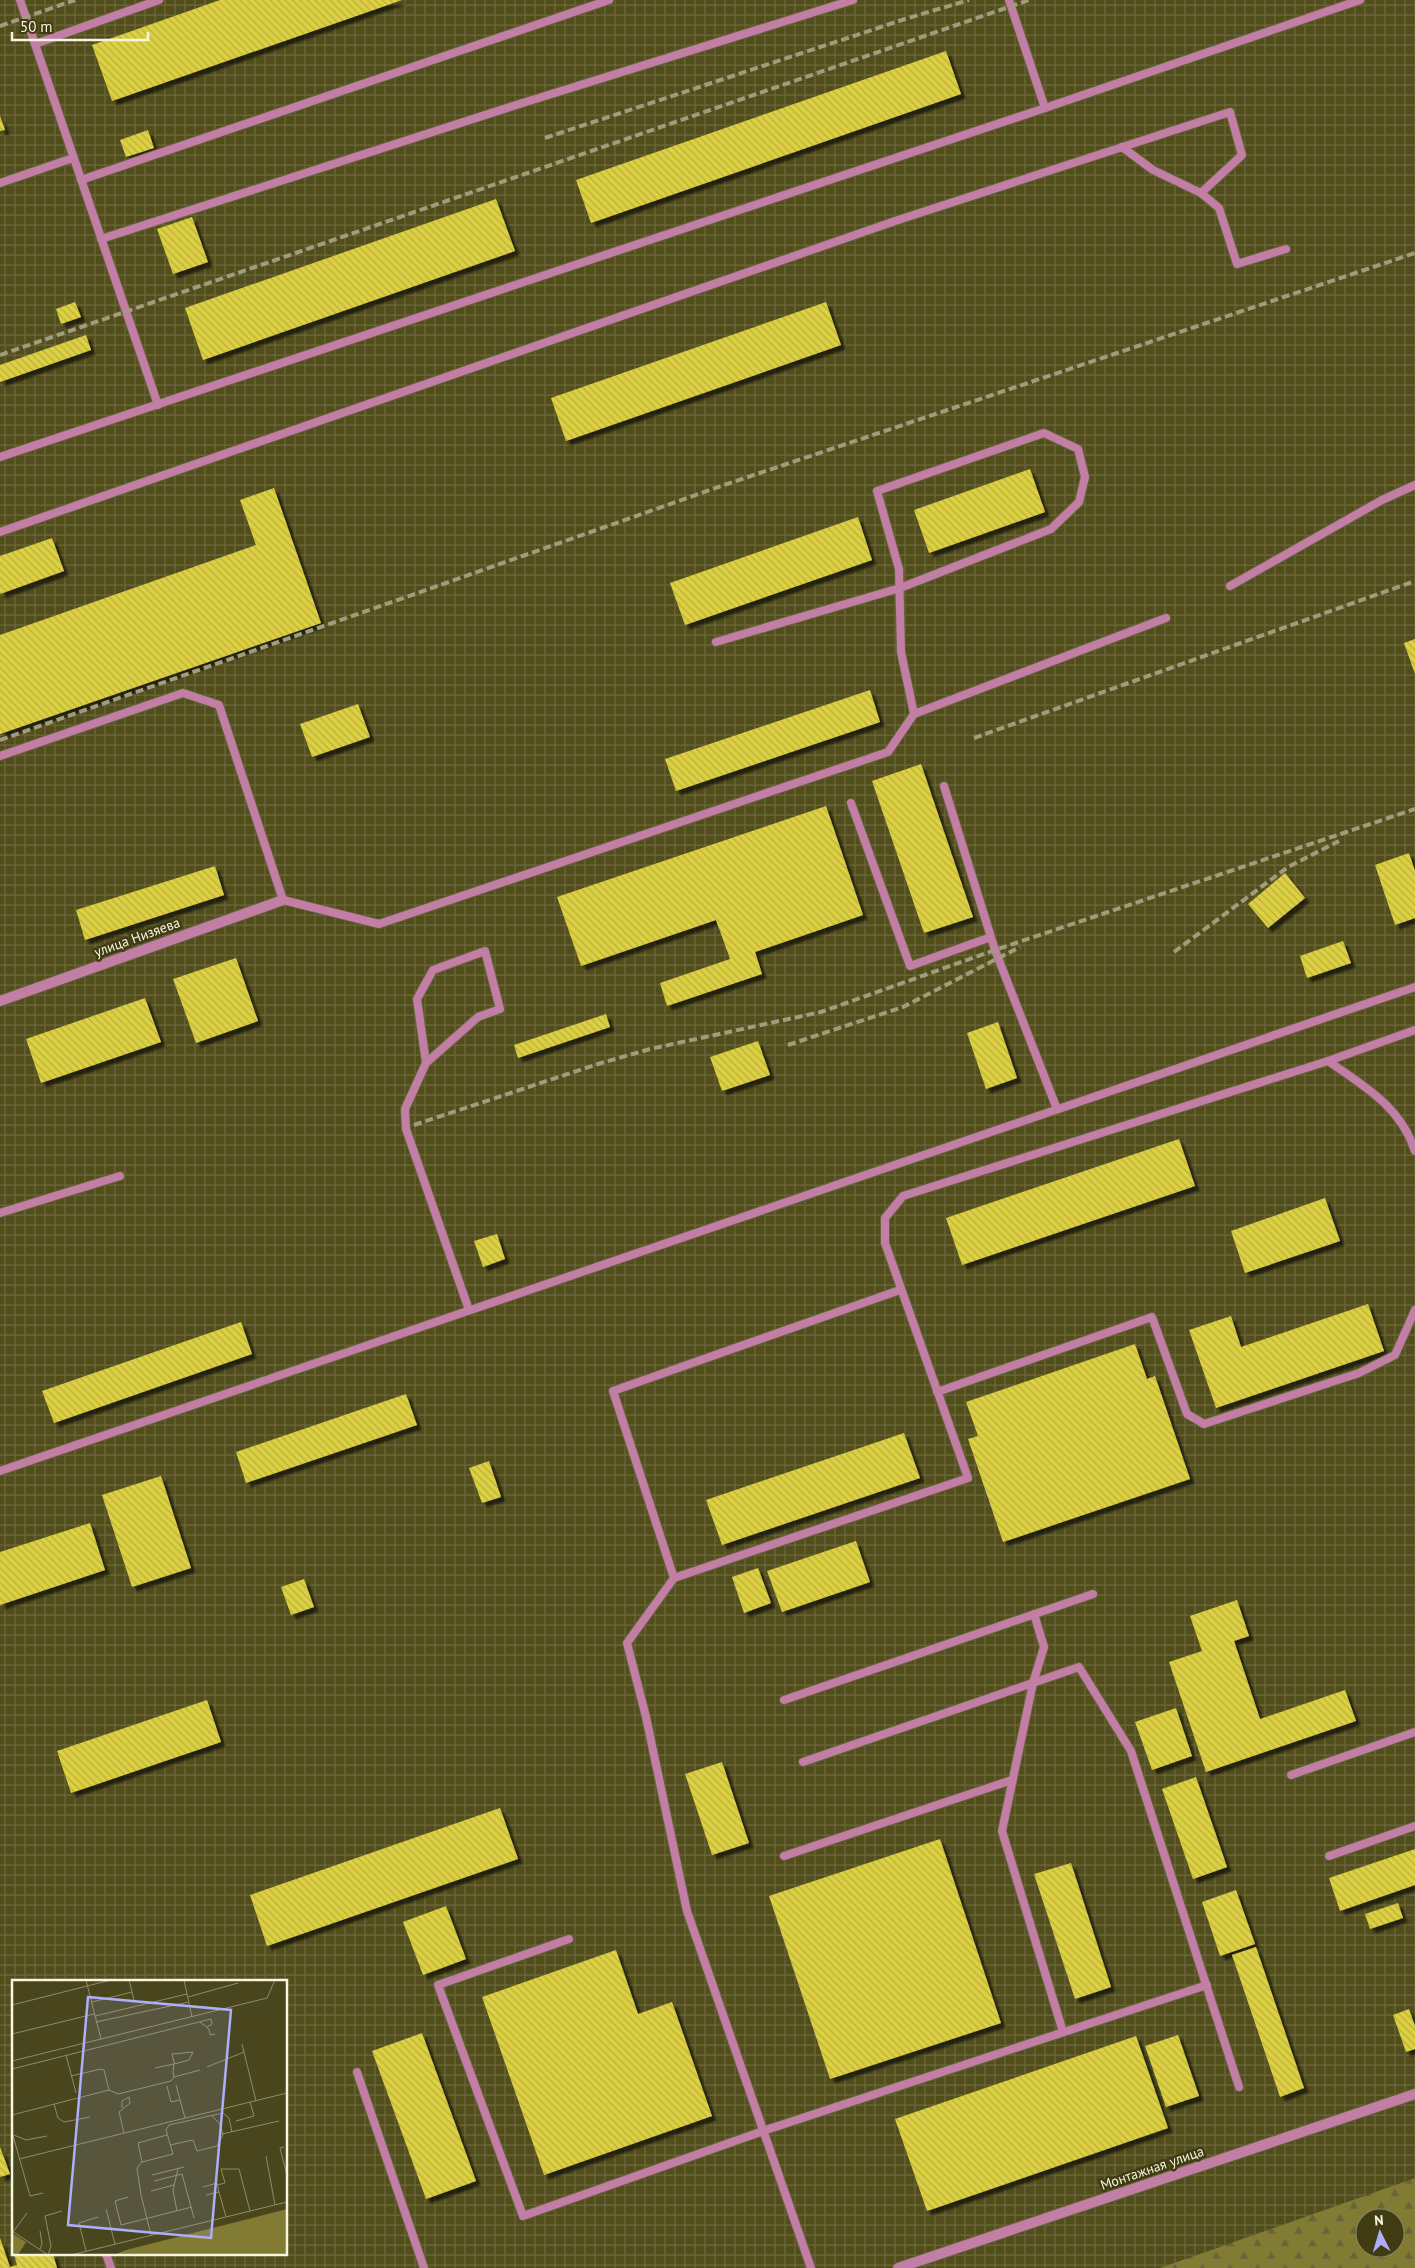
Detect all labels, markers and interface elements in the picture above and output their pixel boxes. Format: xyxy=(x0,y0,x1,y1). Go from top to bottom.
scale bar xyxy=(12,10,149,42)
text: 50 m xyxy=(20,17,53,36)
street label: улица Низяева xyxy=(91,913,183,961)
inset map xyxy=(12,1980,288,2256)
street label: Монтажная улица xyxy=(1098,2142,1206,2194)
north arrow xyxy=(1355,2208,1405,2258)
text: N xyxy=(1373,2211,1384,2229)

